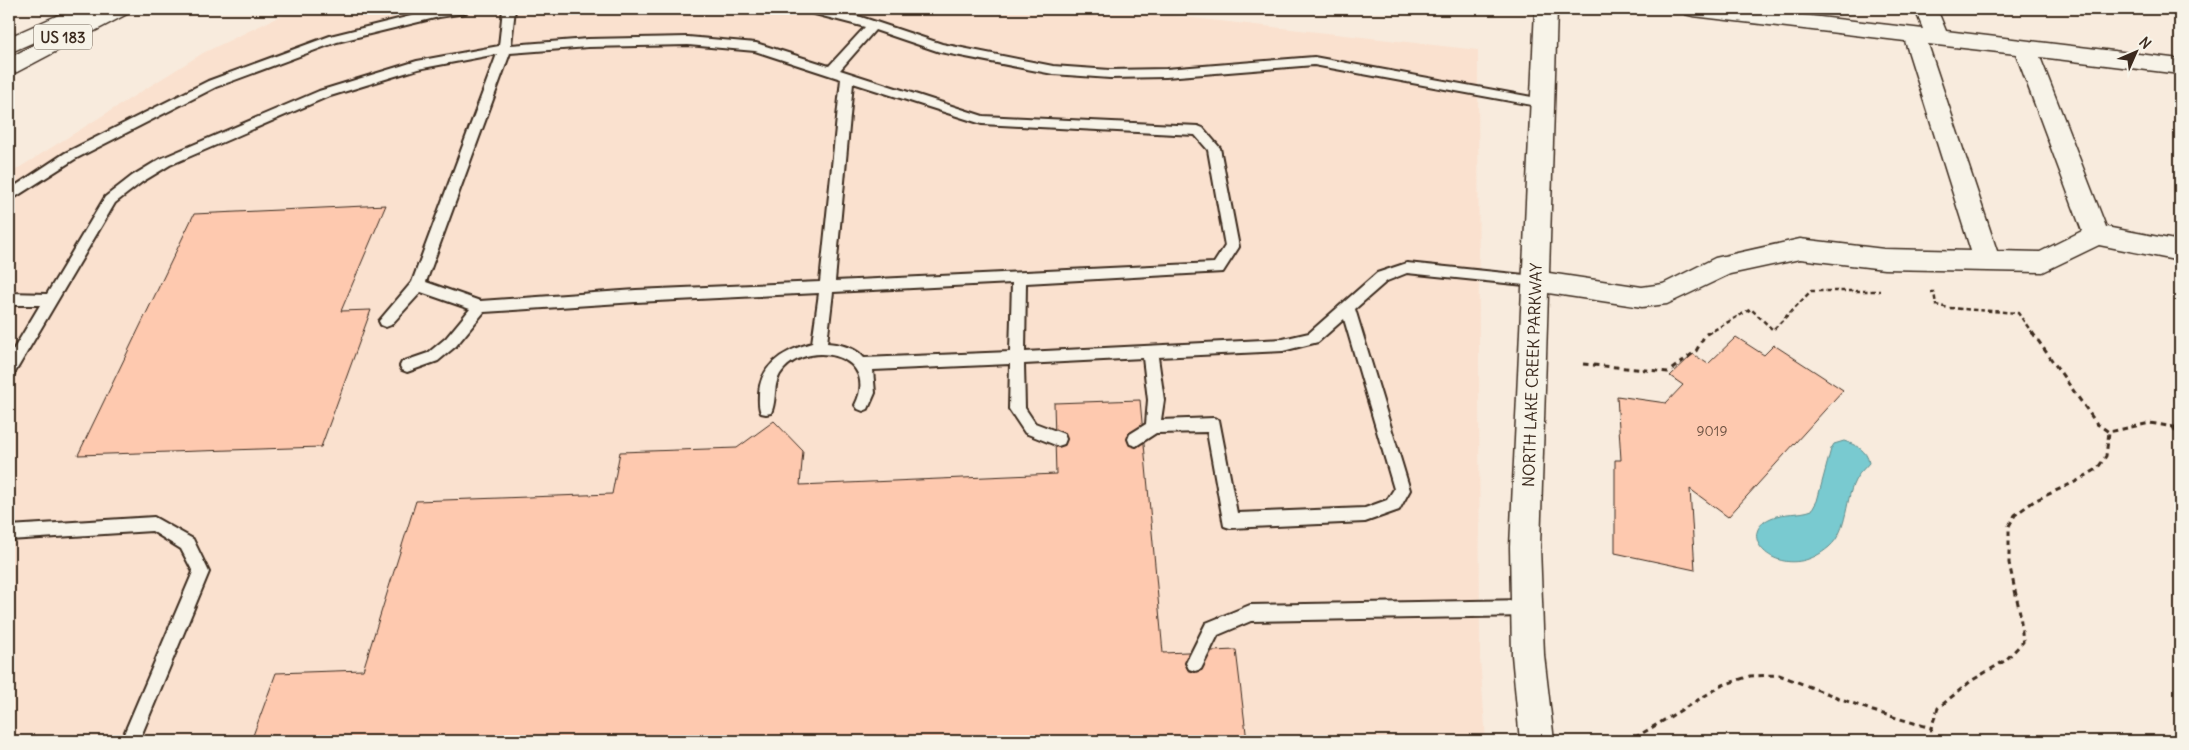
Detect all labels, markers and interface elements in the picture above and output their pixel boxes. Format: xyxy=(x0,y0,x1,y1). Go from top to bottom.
road number: US 183 xyxy=(34,24,92,50)
north arrow xyxy=(2112,28,2162,78)
text: N xyxy=(2135,33,2155,53)
street label: NORTH LAKE CREEK PARKWAY xyxy=(1518,263,1546,487)
house number: 9019 xyxy=(1697,422,1727,440)

